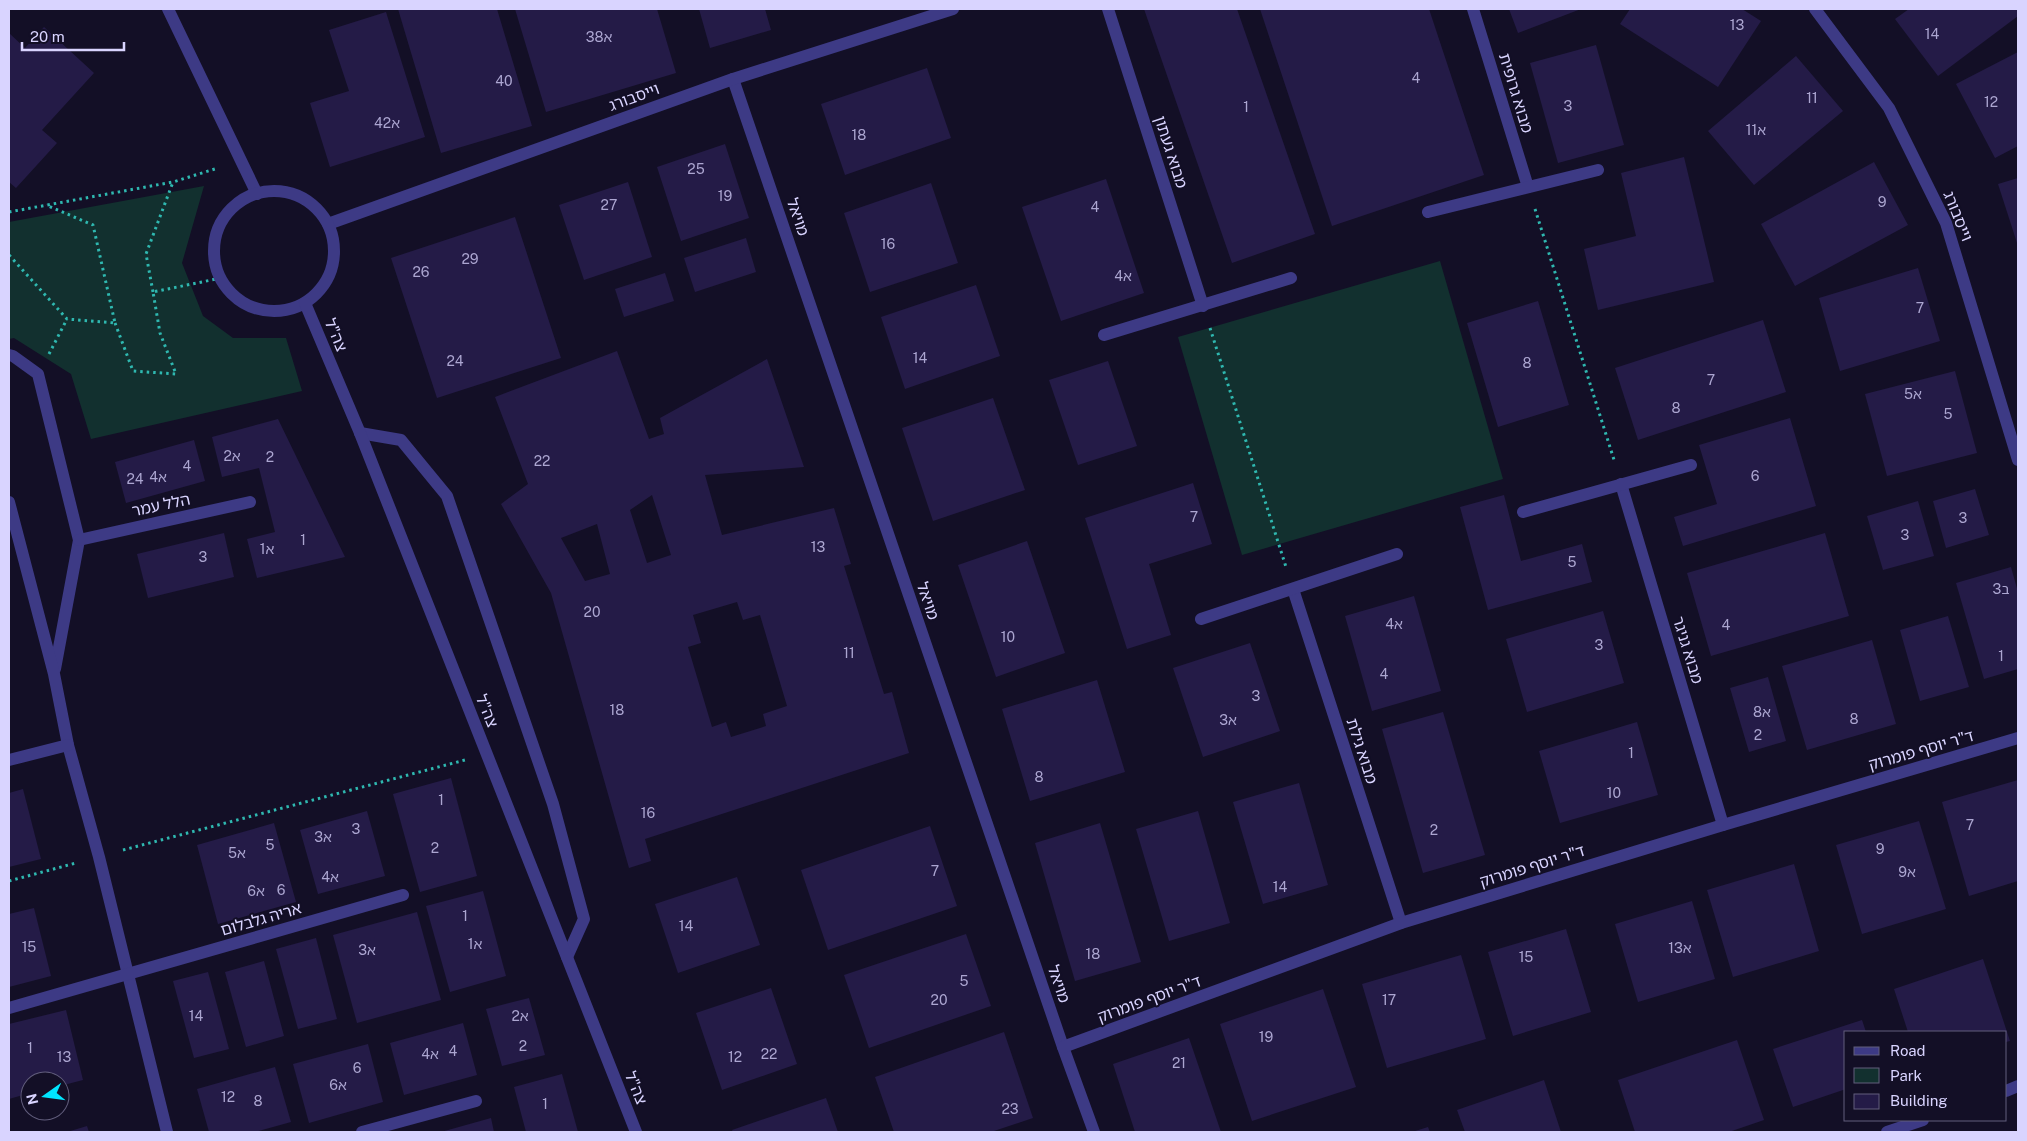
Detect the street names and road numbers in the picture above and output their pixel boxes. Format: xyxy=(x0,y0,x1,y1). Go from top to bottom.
street label: מבוא גרופית xyxy=(1495,51,1537,135)
street label: וייסבורג xyxy=(606,79,662,115)
street label: מבוא געתון xyxy=(1150,113,1192,191)
street label: וייסבורג xyxy=(1939,188,1977,244)
street label: מויאל xyxy=(783,196,813,238)
street label: צה"ל xyxy=(321,316,351,354)
street label: הלל עמר xyxy=(130,490,192,520)
street label: מויאל xyxy=(913,580,943,622)
street label: מבוא גניגר xyxy=(1669,614,1707,686)
street label: צה"ל xyxy=(472,692,502,730)
street label: מבוא גילת xyxy=(1342,716,1382,786)
street label: ד"ר יוסף פומרוק xyxy=(1866,726,1976,774)
street label: ד"ר יוסף פומרוק xyxy=(1477,841,1587,891)
street label: אריה גלבלום xyxy=(218,898,304,940)
street label: מויאל xyxy=(1044,963,1074,1005)
street label: ד"ר יוסף פומרוק xyxy=(1095,971,1204,1027)
street label: צה"ל xyxy=(621,1069,651,1107)

